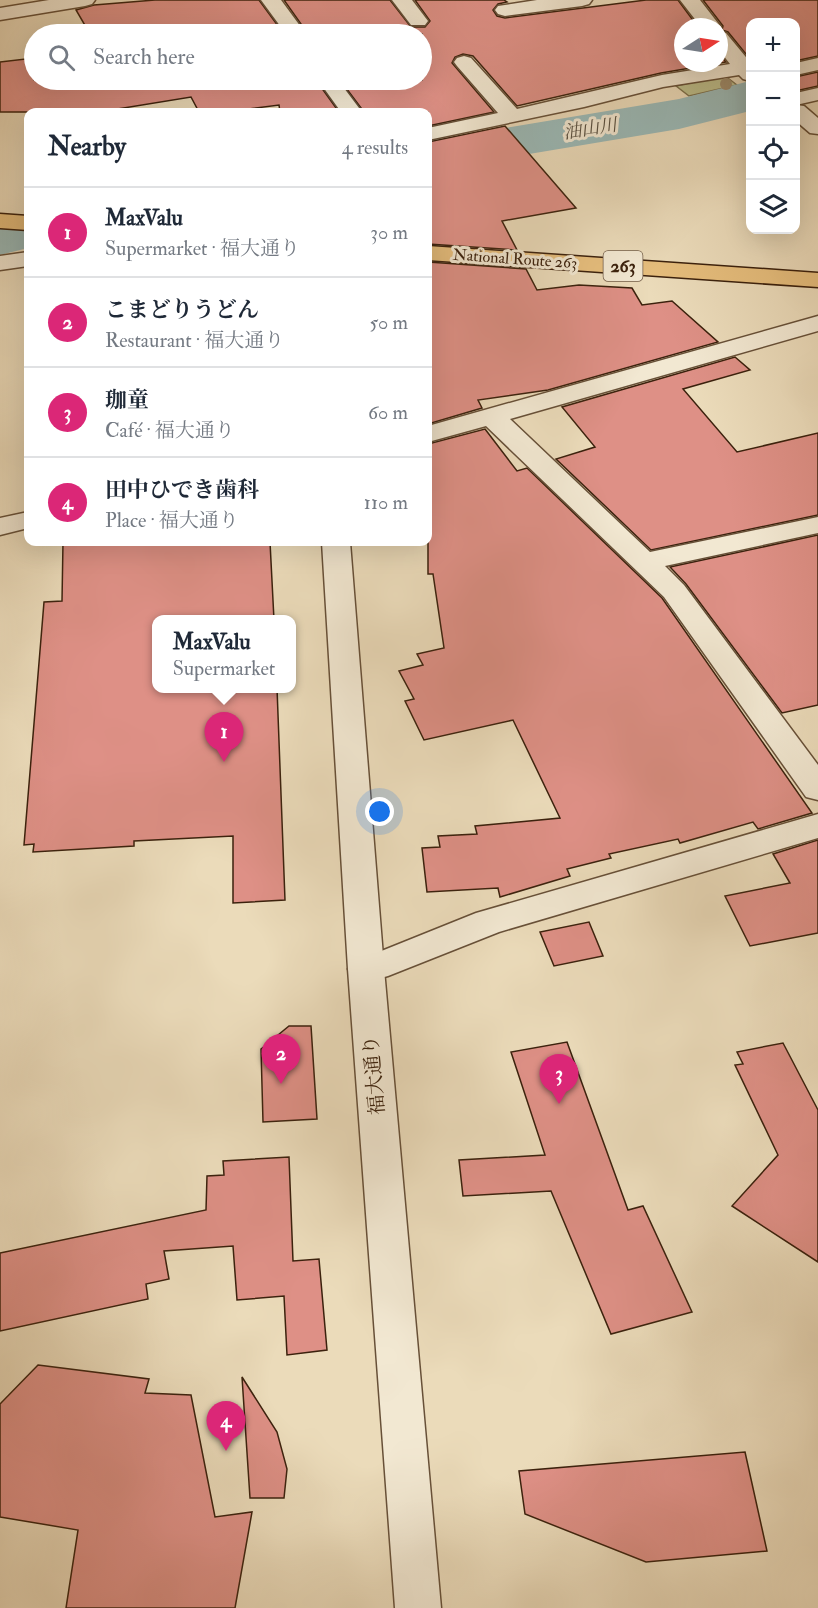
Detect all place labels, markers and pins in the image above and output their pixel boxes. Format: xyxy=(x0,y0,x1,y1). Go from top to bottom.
pin: 1 xyxy=(204,712,244,762)
pin: 2 xyxy=(262,1034,300,1084)
pin: 3 xyxy=(540,1054,578,1104)
pin: 4 xyxy=(206,1402,246,1451)

